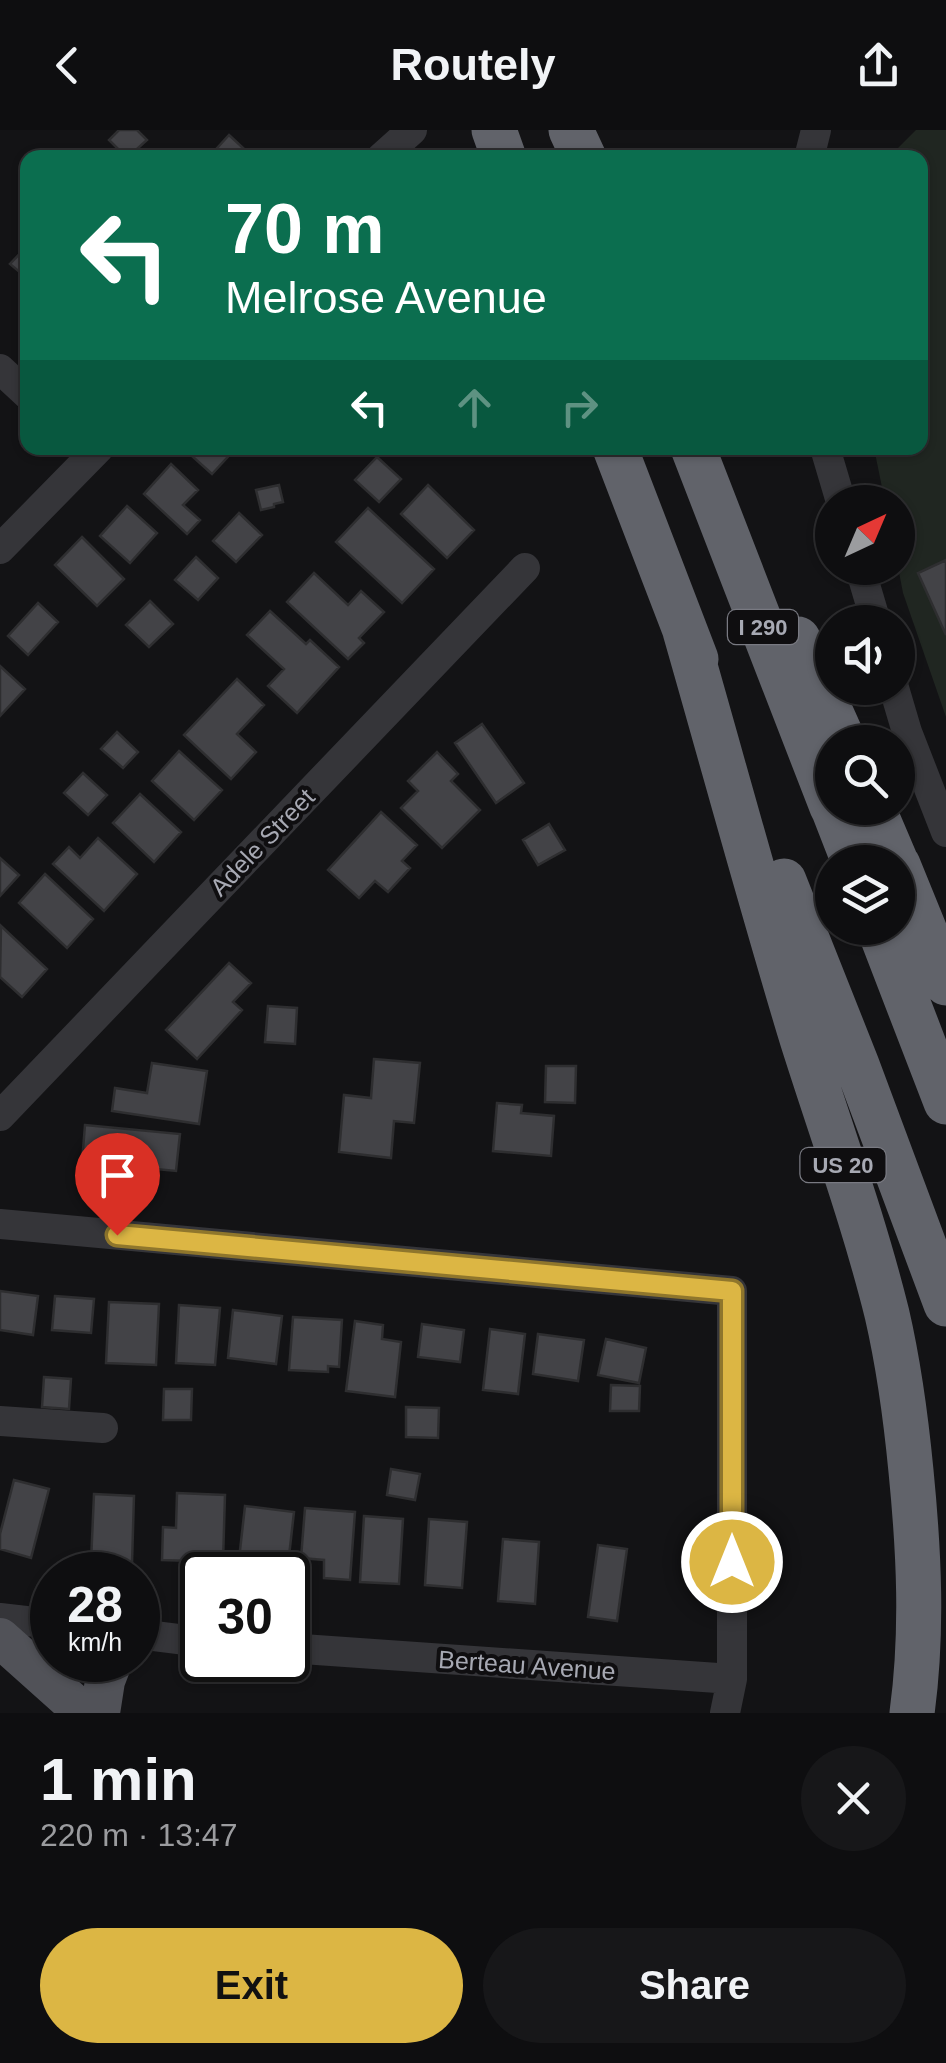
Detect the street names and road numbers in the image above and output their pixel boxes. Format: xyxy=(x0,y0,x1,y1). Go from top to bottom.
road number: I 290 xyxy=(728,610,798,644)
street label: Adele Street xyxy=(204,783,320,901)
road number: US 20 xyxy=(800,1148,886,1182)
street label: Berteau Avenue xyxy=(438,1645,616,1685)

